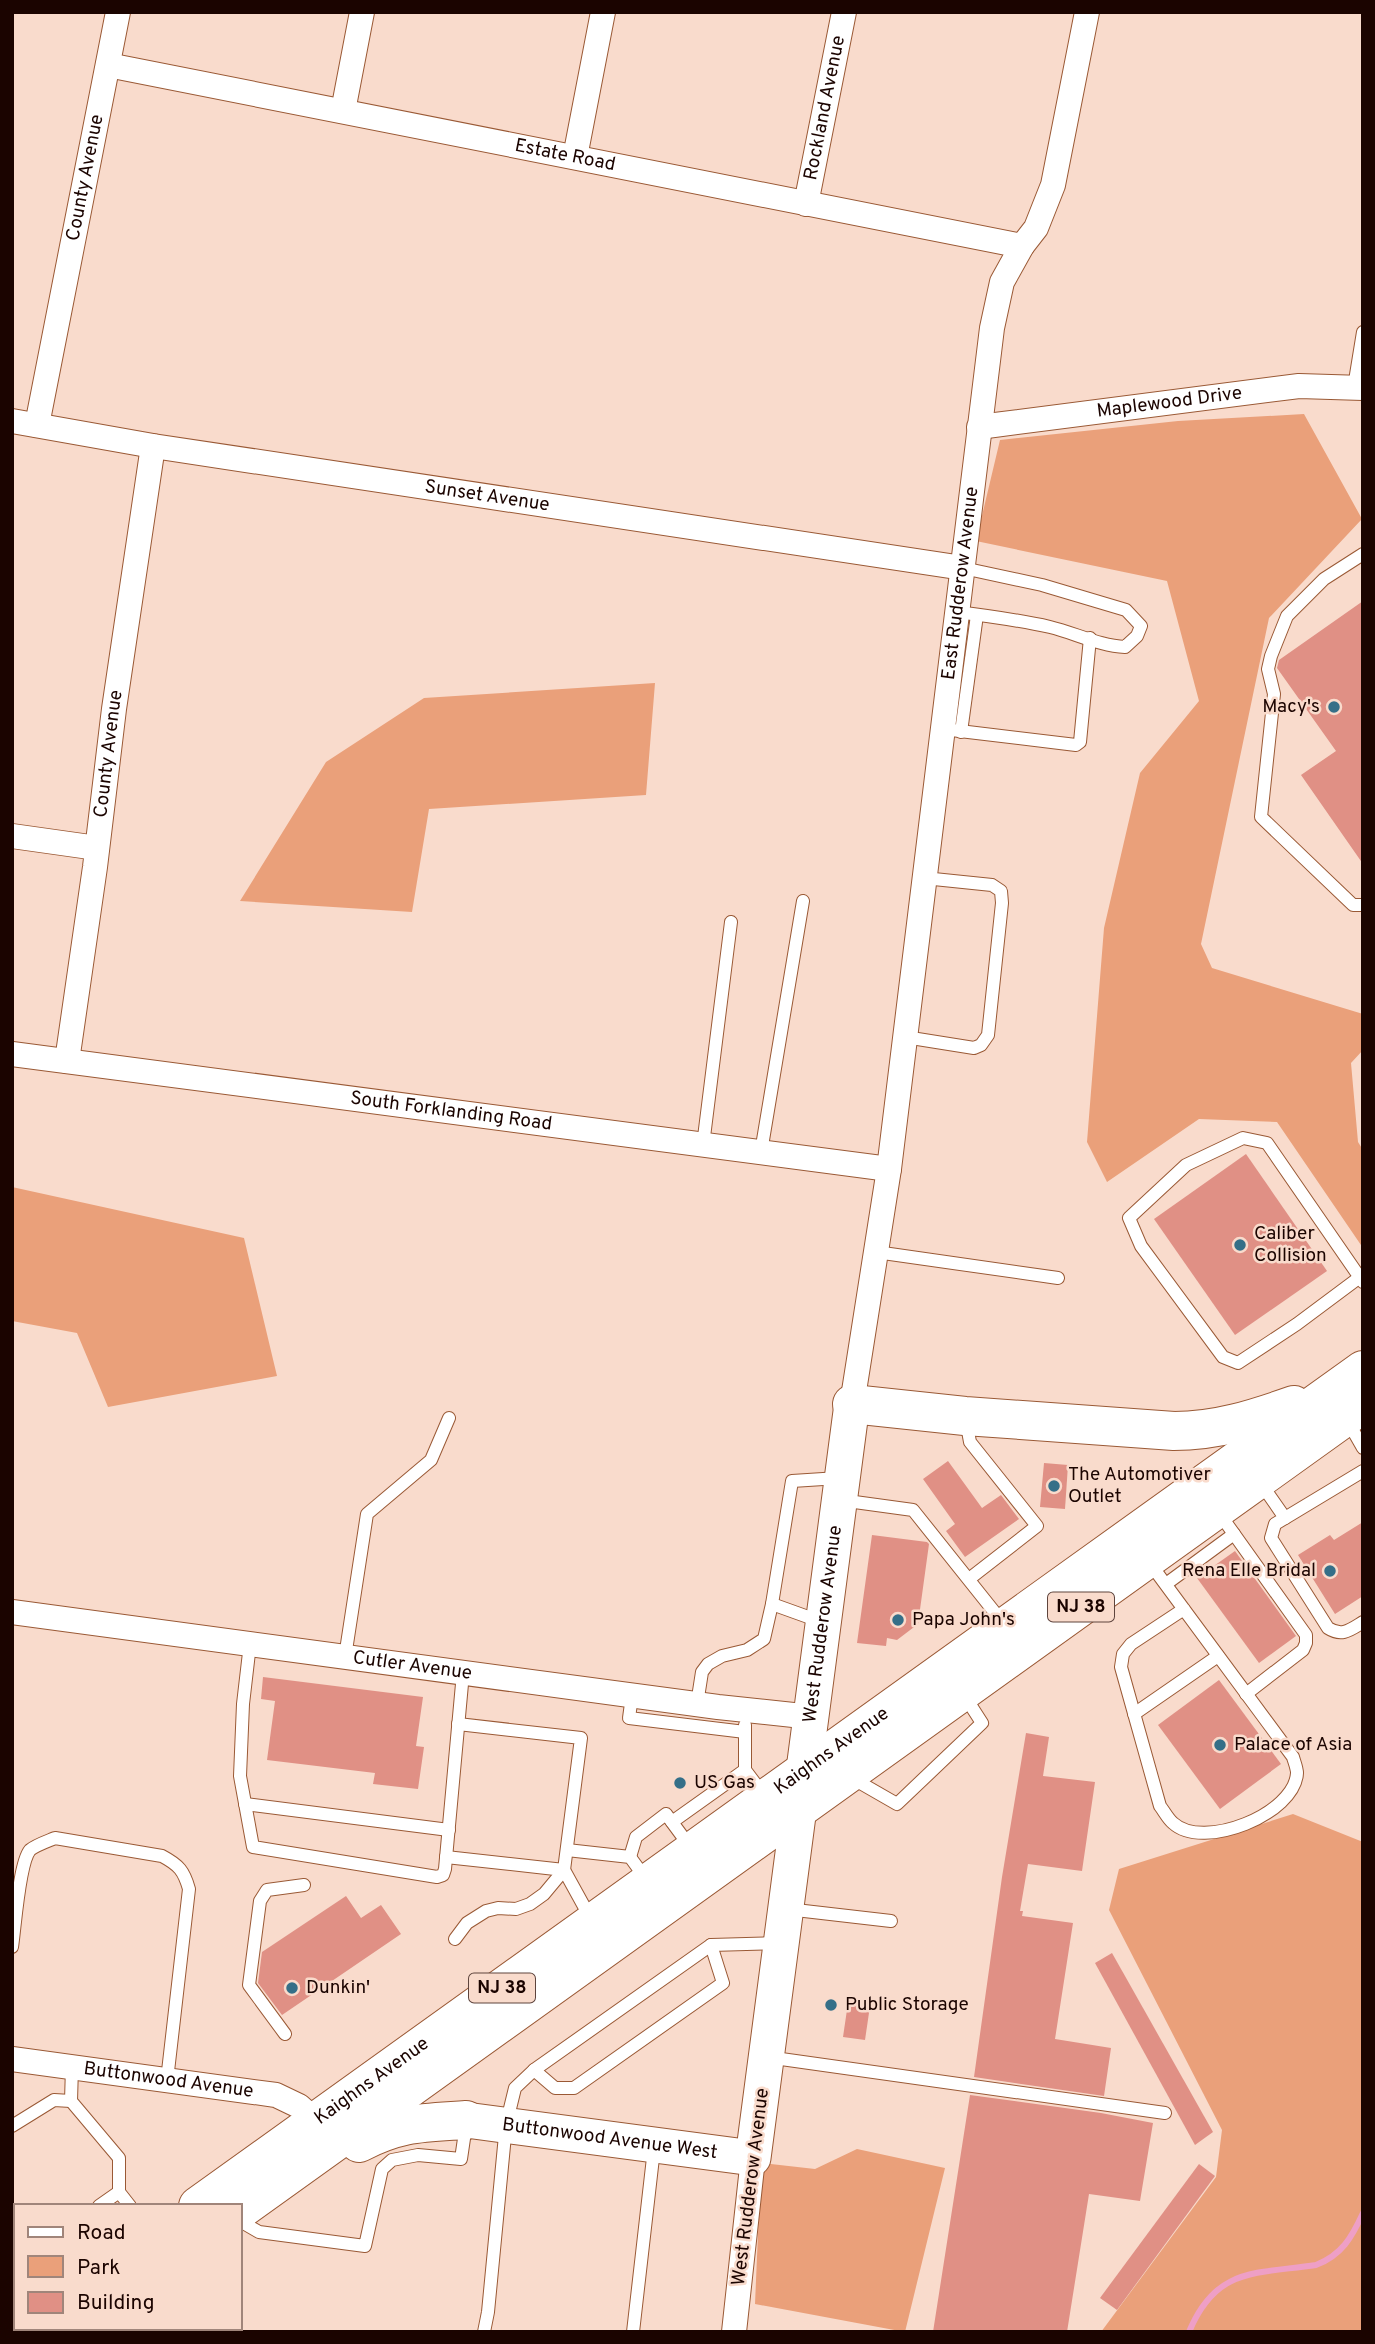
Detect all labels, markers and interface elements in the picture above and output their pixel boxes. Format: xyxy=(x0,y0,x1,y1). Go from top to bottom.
street label: Rockland Avenue xyxy=(799,33,851,182)
street label: County Avenue xyxy=(61,112,110,243)
street label: Estate Road xyxy=(513,134,618,177)
street label: Maplewood Drive xyxy=(1095,381,1243,424)
street label: Sunset Avenue xyxy=(423,475,551,518)
street label: East Rudderow Avenue xyxy=(937,485,984,681)
street label: County Avenue xyxy=(89,688,129,819)
place label: Macy's xyxy=(1262,695,1320,719)
marker: Macy's xyxy=(1326,699,1342,715)
street label: South Forklanding Road xyxy=(349,1086,554,1137)
place label: Caliber Collision xyxy=(1254,1222,1327,1268)
marker: Caliber Collision xyxy=(1232,1237,1248,1253)
place label: The Automotiver Outlet xyxy=(1068,1463,1211,1509)
marker: The Automotiver Outlet xyxy=(1046,1478,1062,1494)
street label: West Rudderow Avenue xyxy=(798,1524,848,1724)
place label: Rena Elle Bridal xyxy=(1182,1559,1316,1583)
marker: Rena Elle Bridal xyxy=(1322,1563,1338,1579)
road number: NJ 38 xyxy=(1048,1592,1114,1622)
place label: Papa John's xyxy=(912,1608,1015,1632)
marker: Papa John's xyxy=(890,1612,906,1628)
street label: Cutler Avenue xyxy=(351,1646,473,1686)
street label: Kaighns Avenue xyxy=(770,1702,894,1801)
place label: Palace of Asia xyxy=(1234,1733,1352,1757)
marker: Palace of Asia xyxy=(1212,1737,1228,1753)
place label: US Gas xyxy=(694,1771,755,1795)
marker: US Gas xyxy=(672,1775,688,1791)
road number: NJ 38 xyxy=(469,1974,535,2002)
place label: Dunkin' xyxy=(306,1976,370,2000)
marker: Dunkin' xyxy=(284,1980,300,1996)
place label: Public Storage xyxy=(845,1993,969,2017)
marker: Public Storage xyxy=(823,1997,839,2013)
street label: Kaighns Avenue xyxy=(310,2032,434,2131)
street label: Buttonwood Avenue xyxy=(82,2057,255,2104)
street label: West Rudderow Avenue xyxy=(727,2087,775,2287)
street label: Buttonwood Avenue West xyxy=(501,2113,719,2165)
legend xyxy=(14,2204,242,2330)
text: Road xyxy=(77,2220,126,2247)
text: Park xyxy=(77,2255,120,2282)
text: Building xyxy=(77,2290,155,2317)

